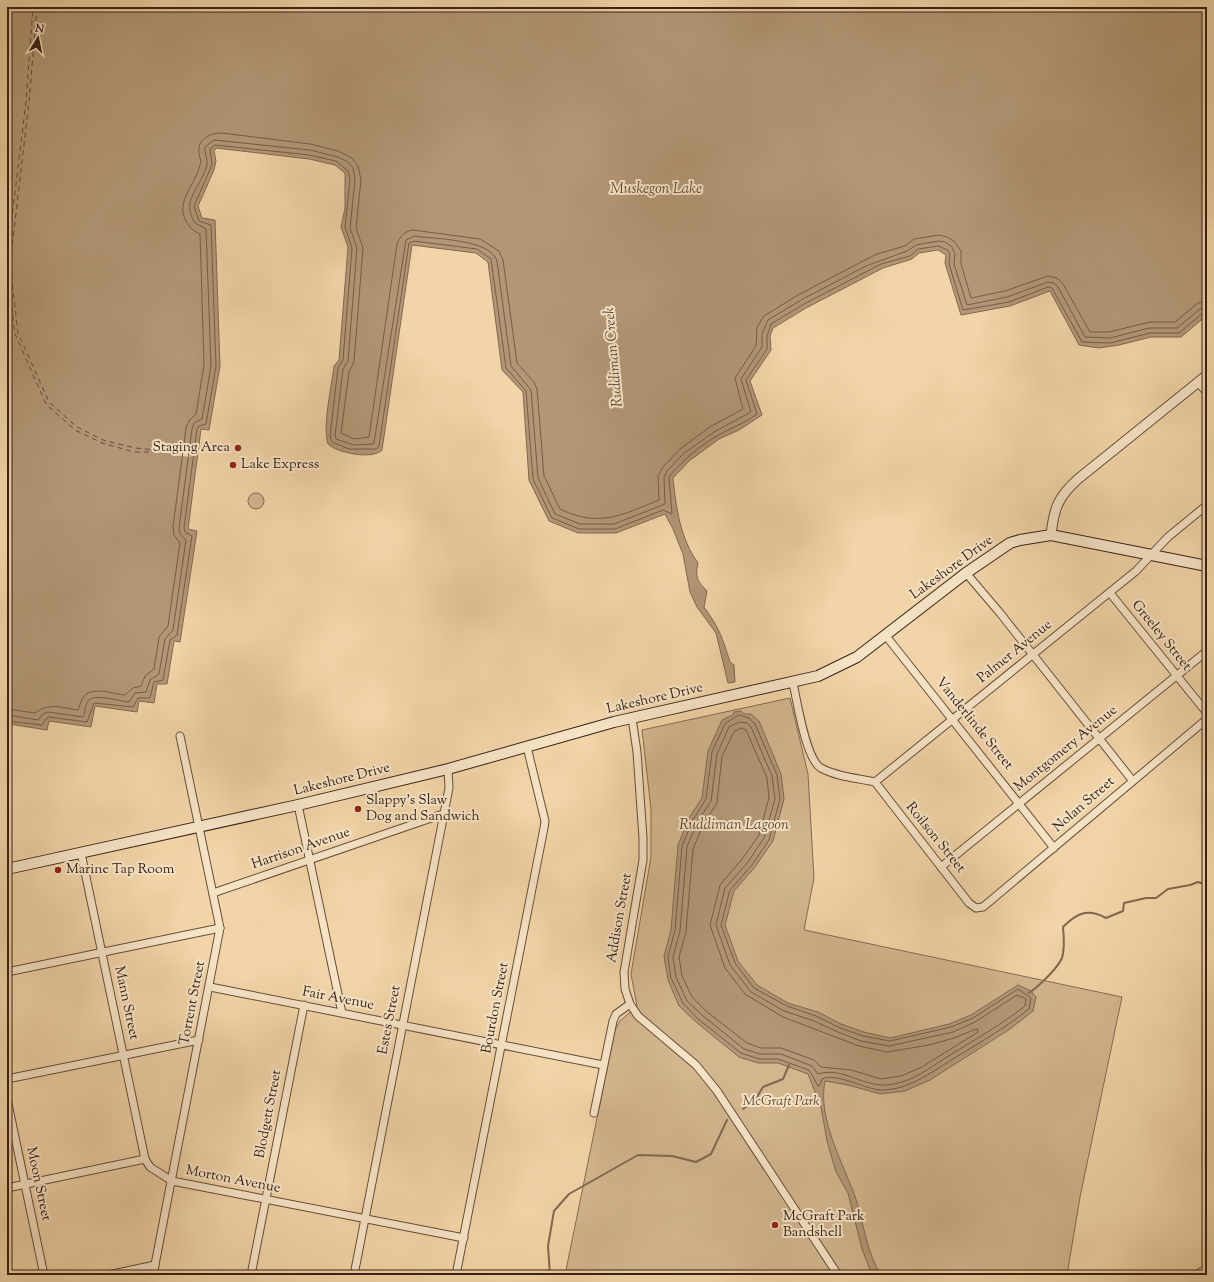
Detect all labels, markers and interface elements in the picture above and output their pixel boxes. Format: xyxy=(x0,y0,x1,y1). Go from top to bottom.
north arrow xyxy=(18,18,58,58)
text: N xyxy=(33,20,45,38)
water label: Muskegon Lake xyxy=(610,179,702,200)
water label: Ruddiman Creek xyxy=(599,306,629,408)
place label: Staging Area xyxy=(153,438,231,458)
marker: Staging Area xyxy=(233,443,243,453)
place label: Lake Express xyxy=(241,455,319,475)
marker: Lake Express xyxy=(228,460,238,470)
street label: Lakeshore Drive xyxy=(906,531,998,605)
street label: Greeley Street xyxy=(1126,596,1196,676)
street label: Palmer Avenue xyxy=(973,616,1057,688)
street label: Vanderlinde Street xyxy=(930,673,1018,775)
street label: Lakeshore Drive xyxy=(605,678,705,720)
street label: Montgomery Avenue xyxy=(1010,701,1122,797)
street label: Lakeshore Drive xyxy=(292,758,392,802)
street label: Nolan Street xyxy=(1049,772,1120,838)
place label: Slappy’s Slaw Dog and Sandwich xyxy=(366,791,480,827)
street label: Roilson Street xyxy=(900,798,970,878)
marker: Slappy’s Slaw Dog and Sandwich xyxy=(353,804,363,814)
water label: Ruddiman Lagoon xyxy=(679,815,789,836)
street label: Harrison Avenue xyxy=(249,823,353,875)
place label: Marine Tap Room xyxy=(66,860,175,880)
marker: Marine Tap Room xyxy=(53,865,63,875)
street label: Addison Street xyxy=(602,871,638,964)
street label: Torrent Street xyxy=(175,959,211,1047)
street label: Bourdon Street xyxy=(477,960,515,1055)
street label: Mann Street xyxy=(108,964,144,1042)
street label: Fair Avenue xyxy=(300,982,376,1016)
street label: Estes Street xyxy=(374,984,407,1056)
street label: Blodgett Street xyxy=(251,1068,287,1160)
park label: McGraft Park xyxy=(742,1092,820,1112)
street label: Moon Street xyxy=(20,1145,56,1223)
street label: Morton Avenue xyxy=(184,1161,282,1199)
place label: McGraft Park Bandshell xyxy=(783,1207,865,1243)
marker: McGraft Park Bandshell xyxy=(770,1220,780,1230)

